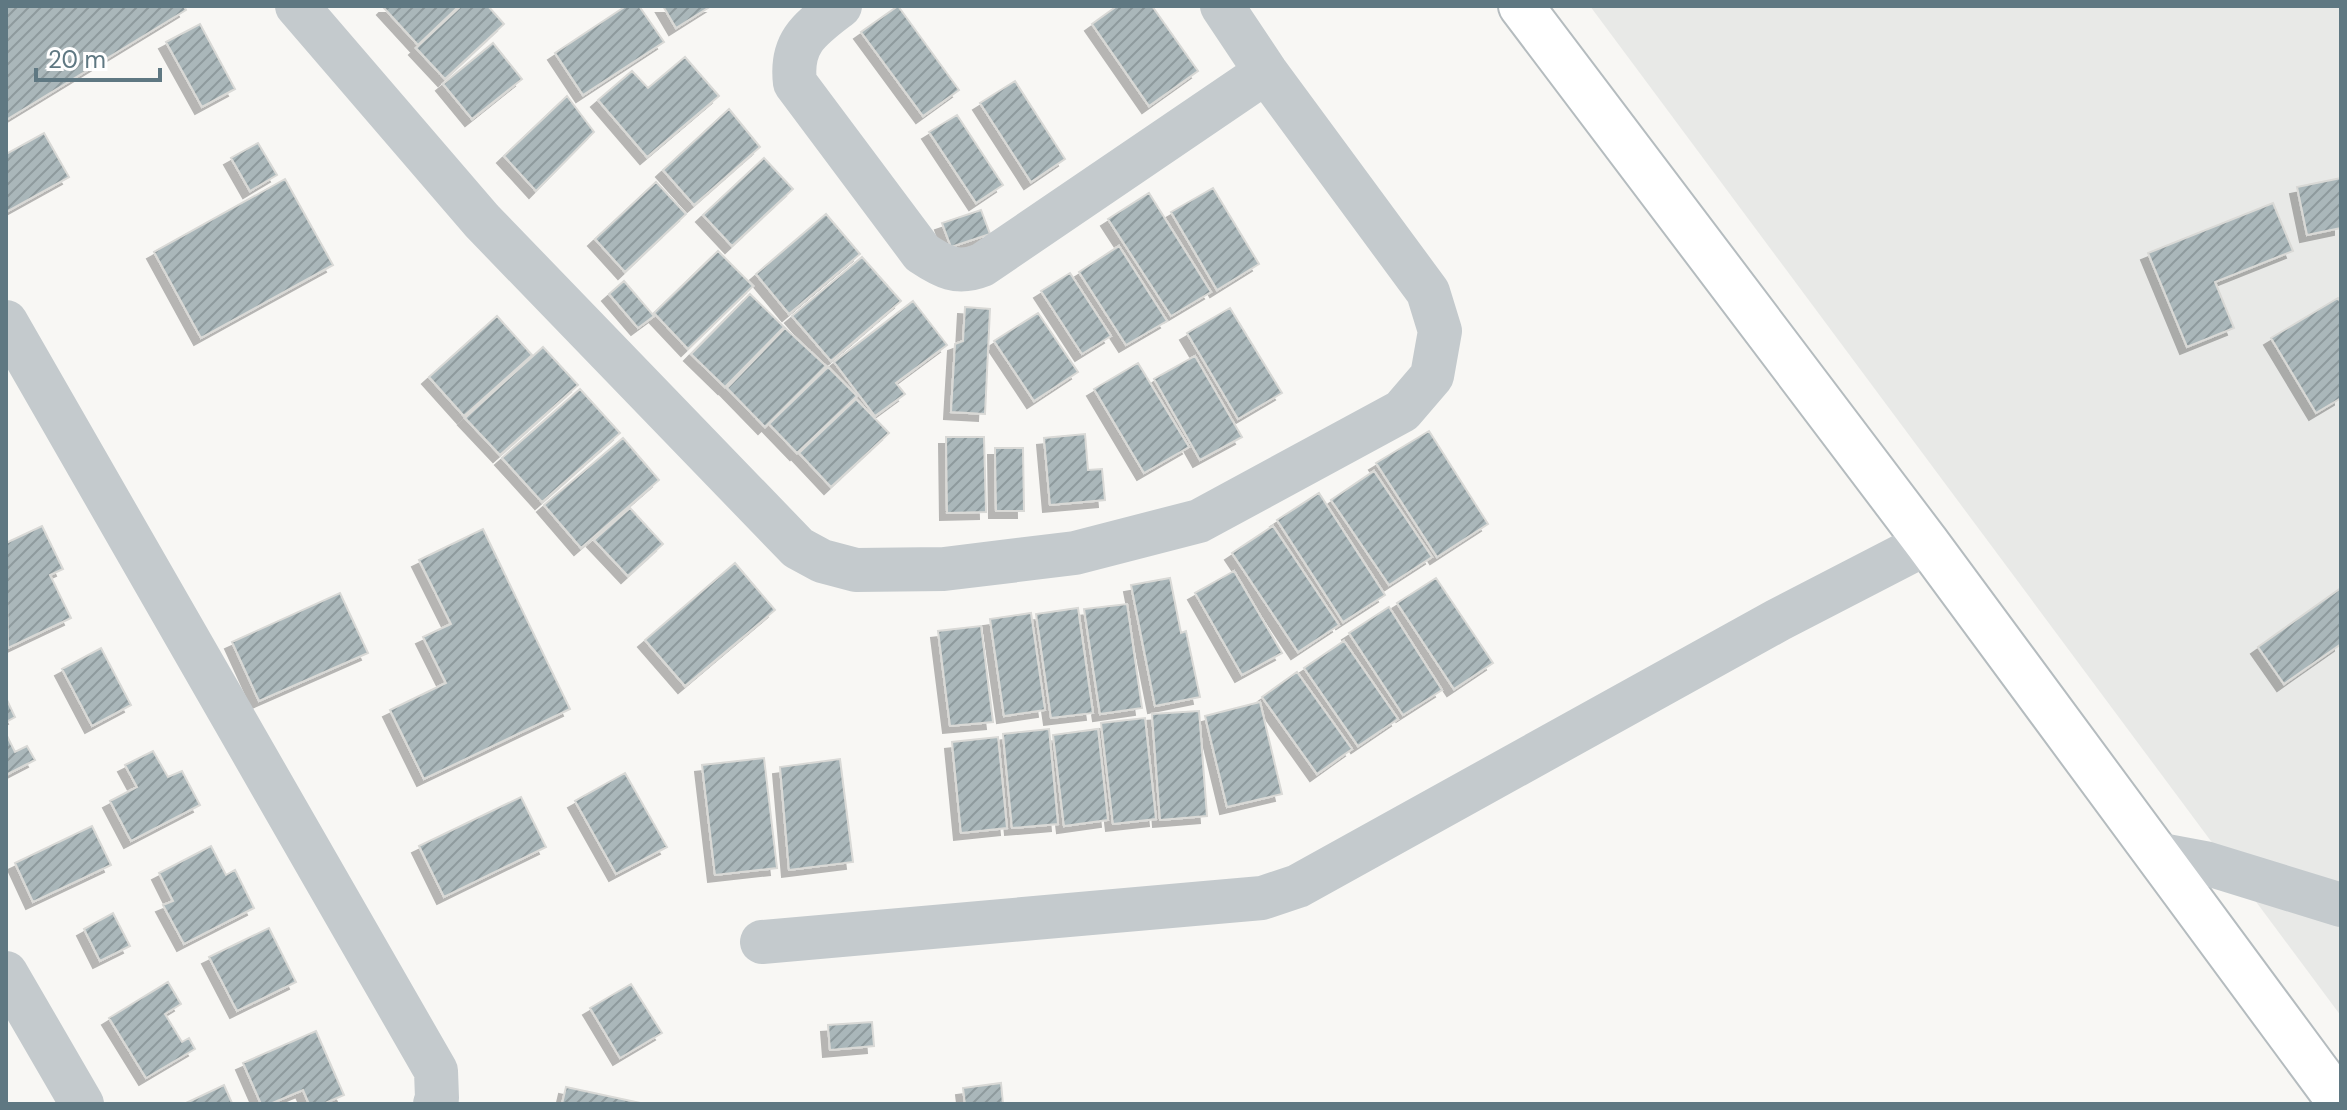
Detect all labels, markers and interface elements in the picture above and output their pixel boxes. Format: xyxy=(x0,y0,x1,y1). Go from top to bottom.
scale bar xyxy=(36,32,160,82)
text: 20 m xyxy=(48,44,106,75)

